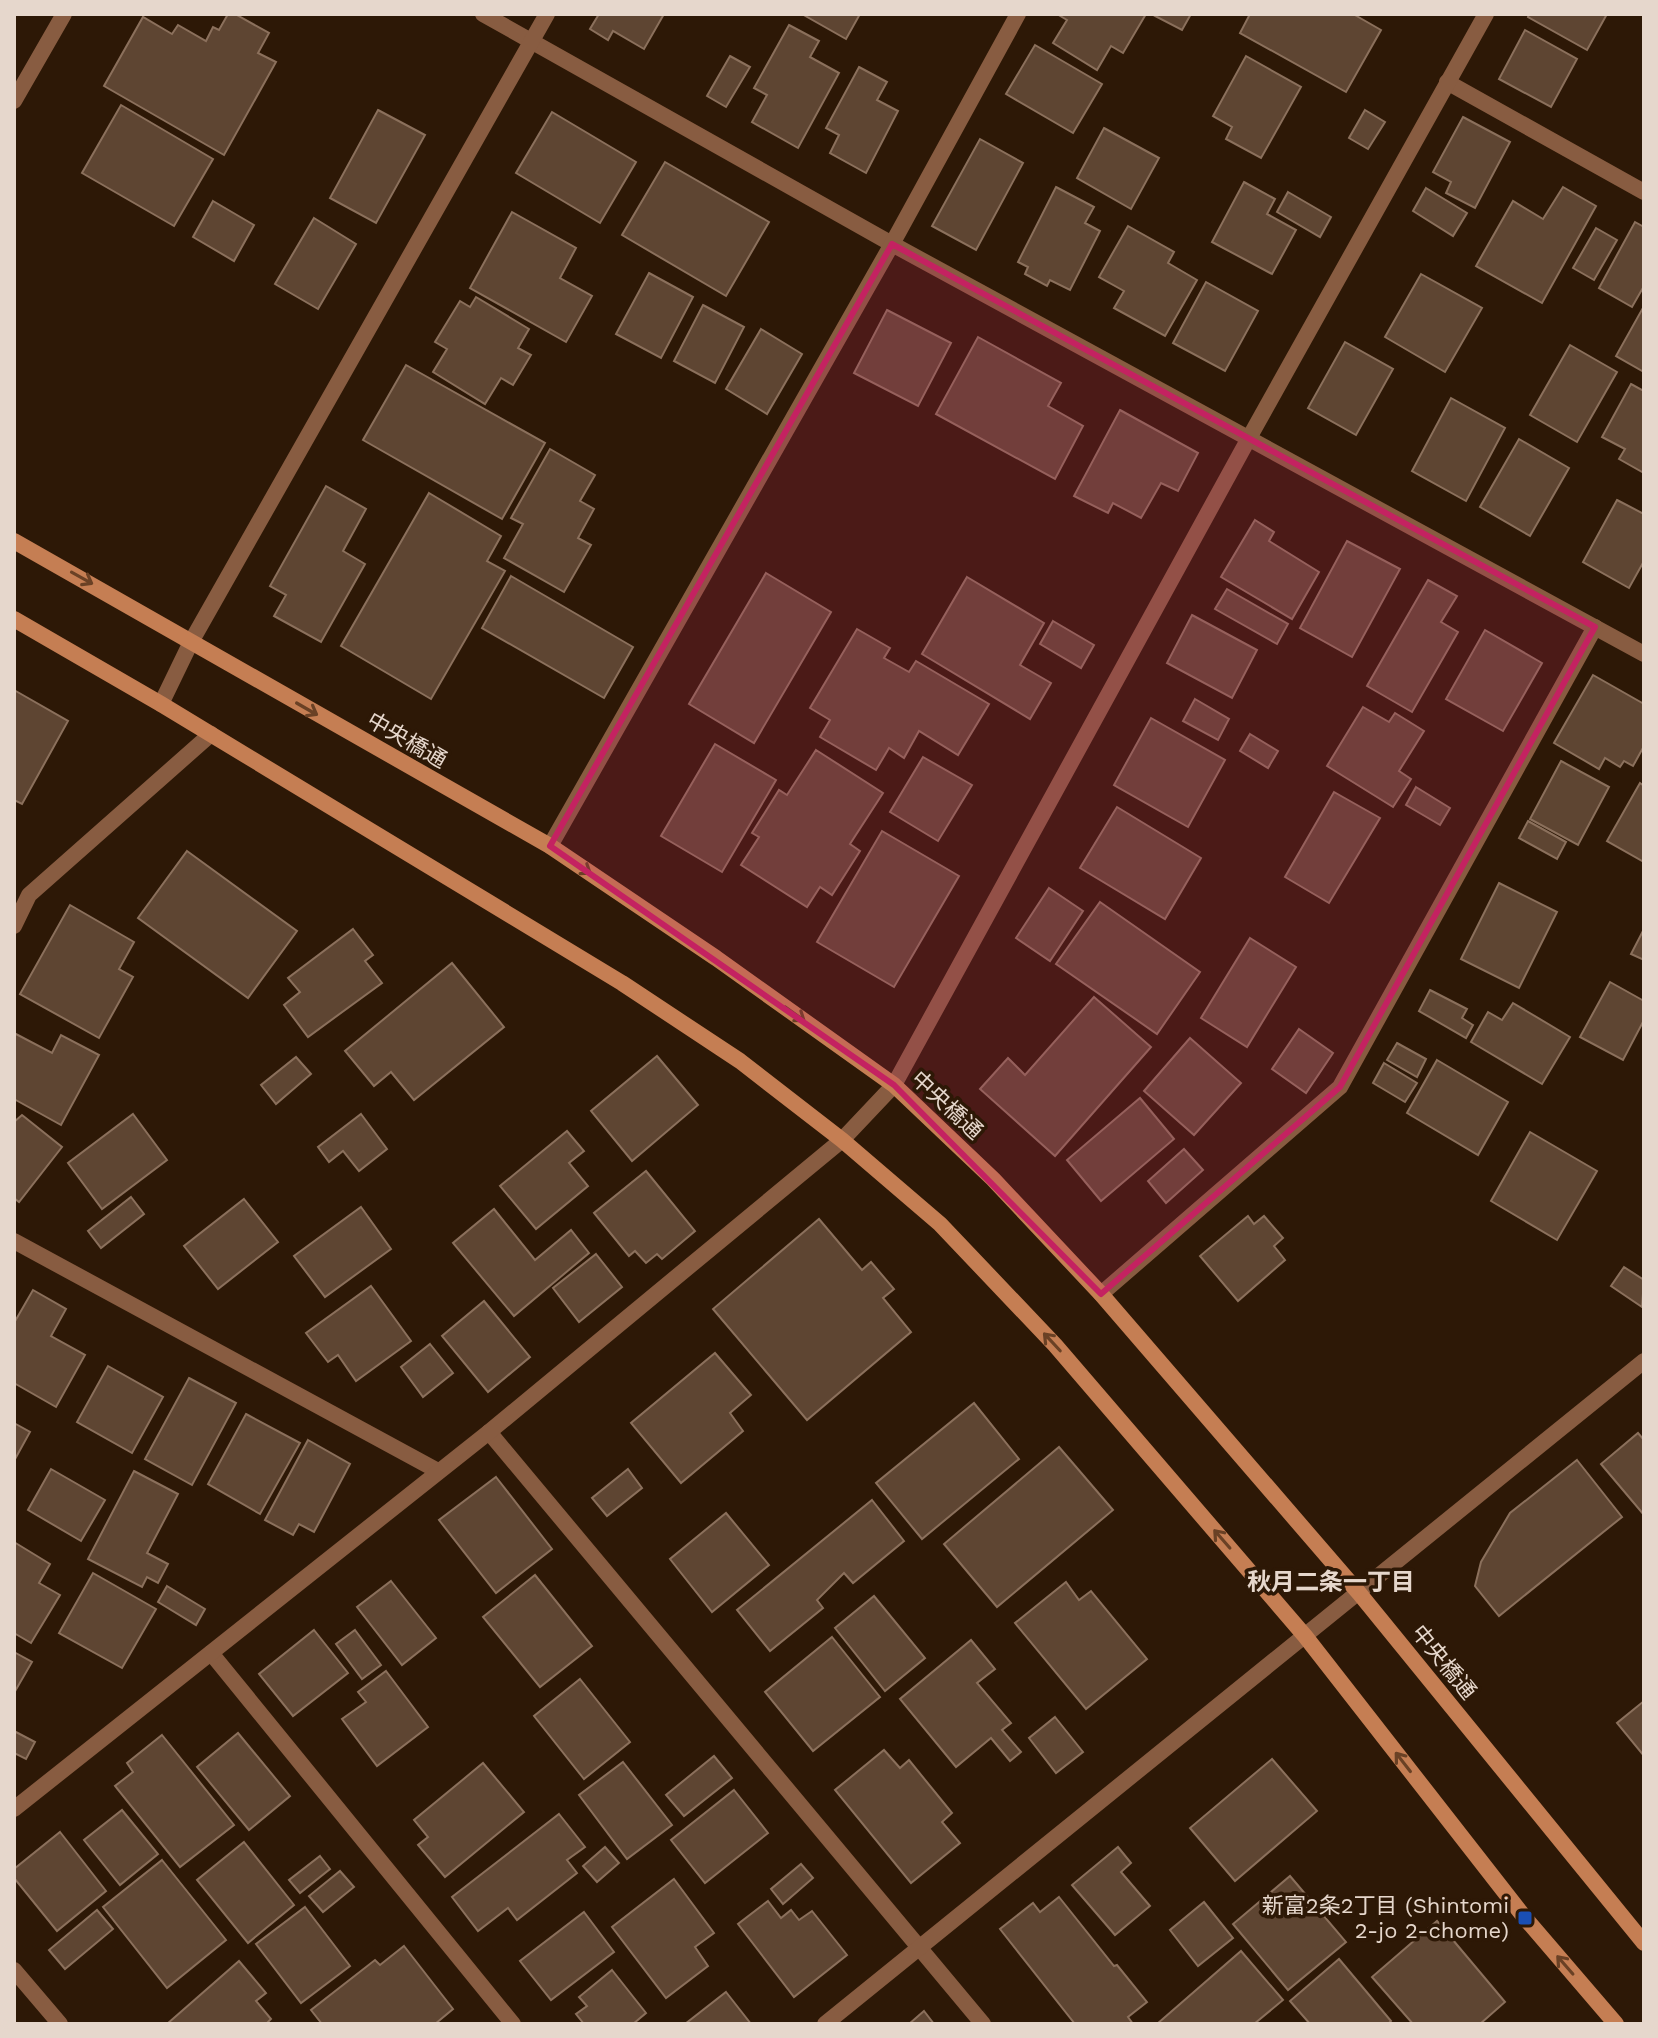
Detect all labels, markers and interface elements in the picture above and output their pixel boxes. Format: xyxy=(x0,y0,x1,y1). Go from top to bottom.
one-way arrow xyxy=(70,571,94,586)
one-way arrow xyxy=(295,701,319,717)
street label: 中央橋通 xyxy=(363,707,451,773)
one-way arrow xyxy=(569,859,591,875)
one-way arrow xyxy=(784,1005,805,1022)
street label: 中央橋通 xyxy=(906,1066,988,1144)
one-way arrow xyxy=(1042,1332,1061,1352)
one-way arrow xyxy=(1213,1529,1231,1549)
district label: 秋月二条一丁目 xyxy=(1247,1568,1415,1596)
street label: 中央橋通 xyxy=(1407,1620,1481,1704)
one-way arrow xyxy=(1395,1752,1412,1773)
place label: 新富2条2丁目 (Shintomi 2-jo 2-chome) xyxy=(1262,1893,1509,1943)
marker: 新富2条2丁目 (Shintomi 2-jo 2-chome) xyxy=(1516,1909,1534,1927)
one-way arrow xyxy=(1557,1955,1575,1976)

